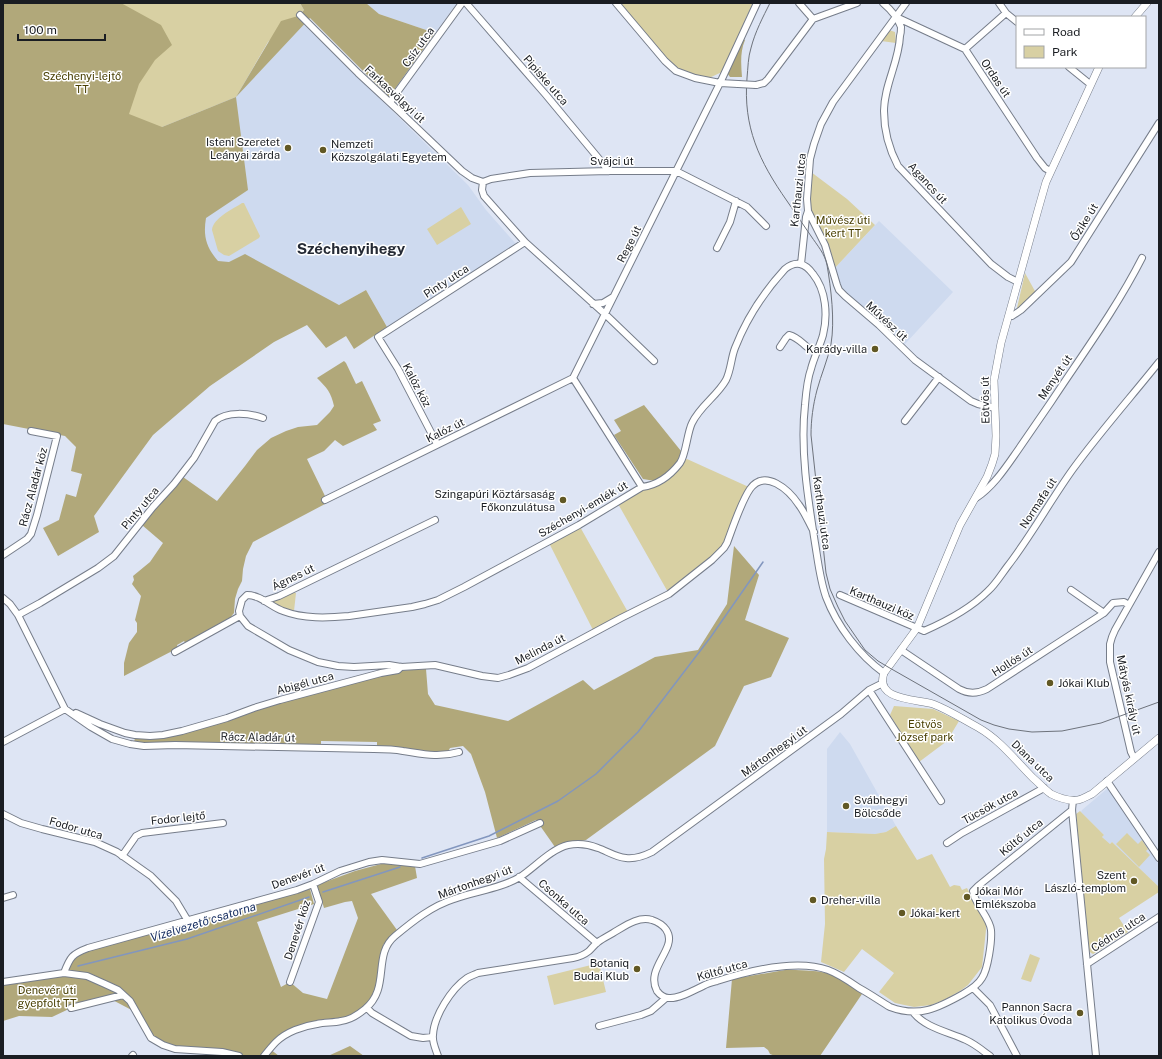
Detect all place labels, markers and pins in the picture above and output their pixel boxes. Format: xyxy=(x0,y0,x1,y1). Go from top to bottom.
place label: Isteni Szeretet Leányai zárda xyxy=(206,136,280,161)
place label: Nemzeti Közszolgálati Egyetem xyxy=(331,138,447,163)
marker: Isteni Szeretet Leányai zárda xyxy=(283,143,293,153)
marker: Nemzeti Közszolgálati Egyetem xyxy=(318,145,328,155)
place label: Karády-villa xyxy=(806,343,867,355)
marker: Karády-villa xyxy=(870,344,880,354)
place label: Szingapúri Köztársaság Főkonzulátusa xyxy=(435,488,555,513)
marker: Szingapúri Köztársaság Főkonzulátusa xyxy=(558,495,568,505)
place label: Jókai Klub xyxy=(1058,677,1110,689)
marker: Jókai Klub xyxy=(1045,678,1055,688)
place label: Svábhegyi Bölcsőde xyxy=(854,794,908,819)
marker: Svábhegyi Bölcsőde xyxy=(841,801,851,811)
place label: Szent László-templom xyxy=(1044,869,1126,894)
marker: Szent László-templom xyxy=(1129,876,1139,886)
place label: Jókai Mór Emlékszoba xyxy=(975,885,1036,910)
marker: Jókai Mór Emlékszoba xyxy=(962,892,972,902)
place label: Dreher-villa xyxy=(821,894,880,906)
marker: Dreher-villa xyxy=(808,895,818,905)
place label: Jókai-kert xyxy=(910,907,960,919)
marker: Jókai-kert xyxy=(897,908,907,918)
place label: Botaniq Budai Klub xyxy=(574,957,629,982)
marker: Botaniq Budai Klub xyxy=(632,964,642,974)
place label: Pannon Sacra Katolikus Óvoda xyxy=(989,1001,1072,1026)
marker: Pannon Sacra Katolikus Óvoda xyxy=(1075,1008,1085,1018)

